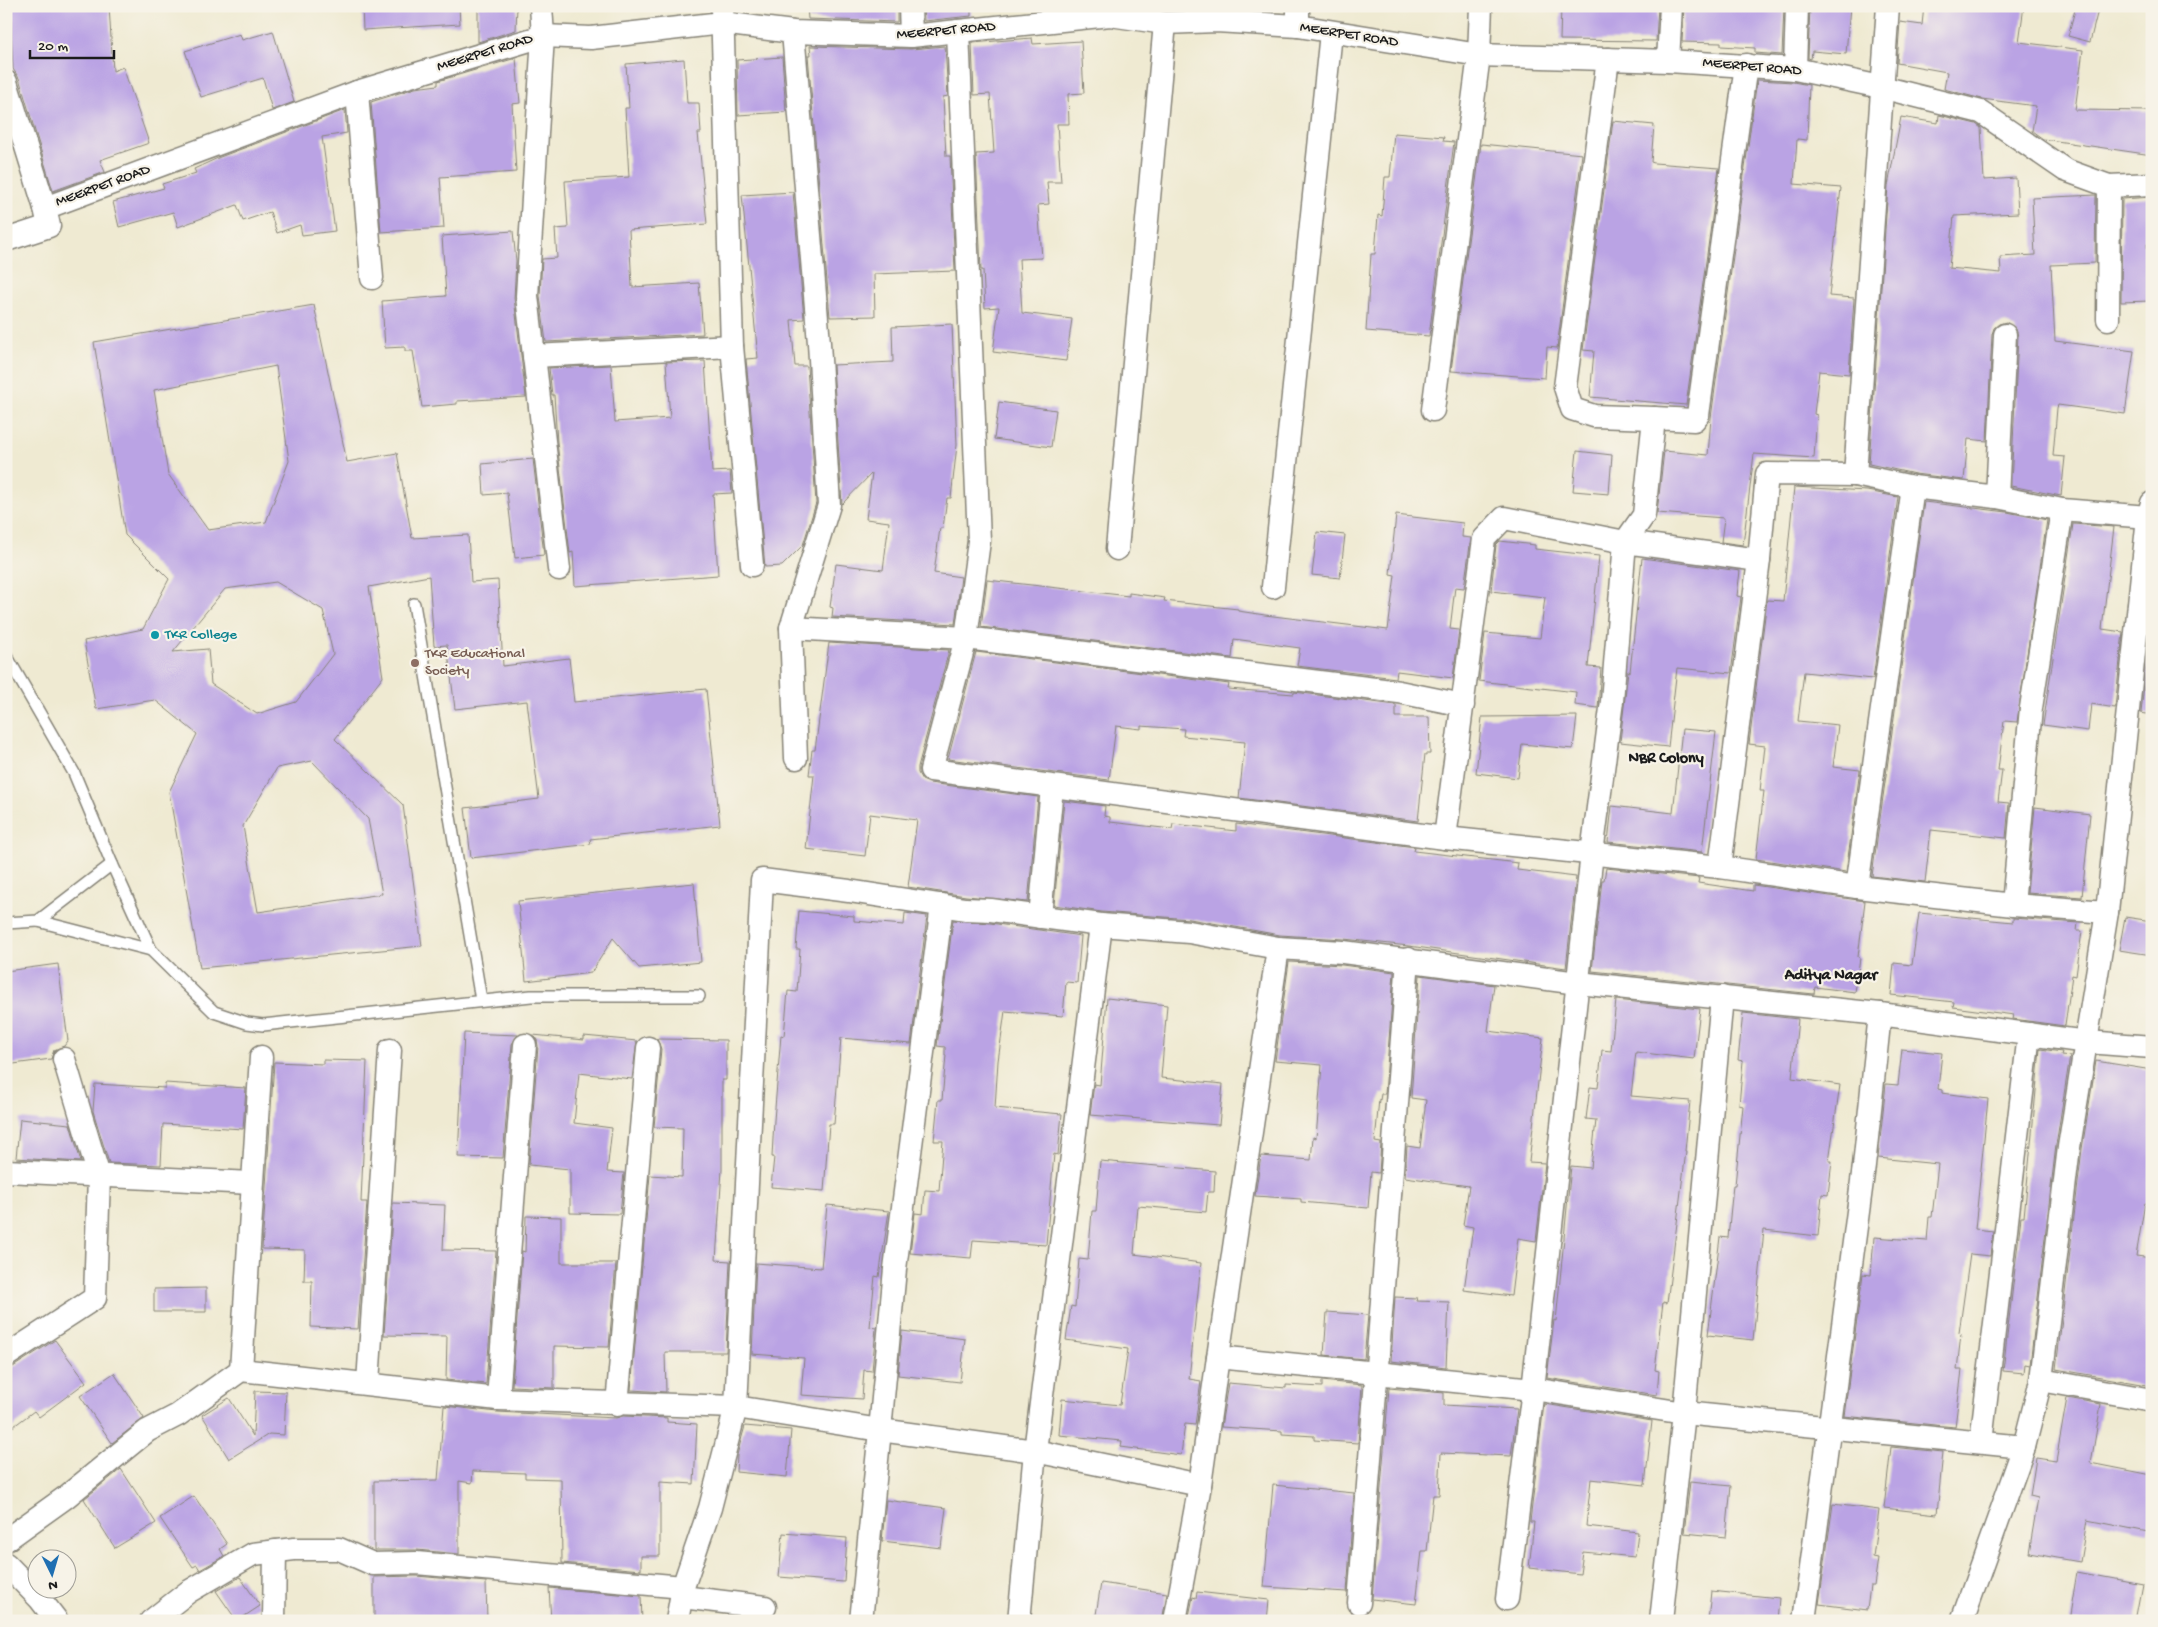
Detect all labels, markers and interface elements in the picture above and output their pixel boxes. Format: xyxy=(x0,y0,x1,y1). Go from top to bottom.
street label: MEERPET ROAD xyxy=(896,18,997,44)
street label: MEERPET ROAD xyxy=(1298,18,1400,52)
scale bar xyxy=(30,28,114,60)
street label: MEERPET ROAD xyxy=(435,30,535,76)
text: 20 m xyxy=(38,38,68,56)
street label: MEERPET ROAD xyxy=(1702,54,1803,80)
street label: MEERPET ROAD xyxy=(53,160,153,211)
place label: TKR College xyxy=(164,626,237,644)
marker: TKR College xyxy=(149,629,161,641)
place label: TKR Educational Society xyxy=(424,645,525,680)
marker: TKR Educational Society xyxy=(409,657,421,669)
district label: NBR Colony xyxy=(1628,750,1704,769)
district label: Aditya Nagar xyxy=(1784,967,1880,986)
north arrow xyxy=(28,1550,78,1600)
text: N xyxy=(48,1576,58,1593)

